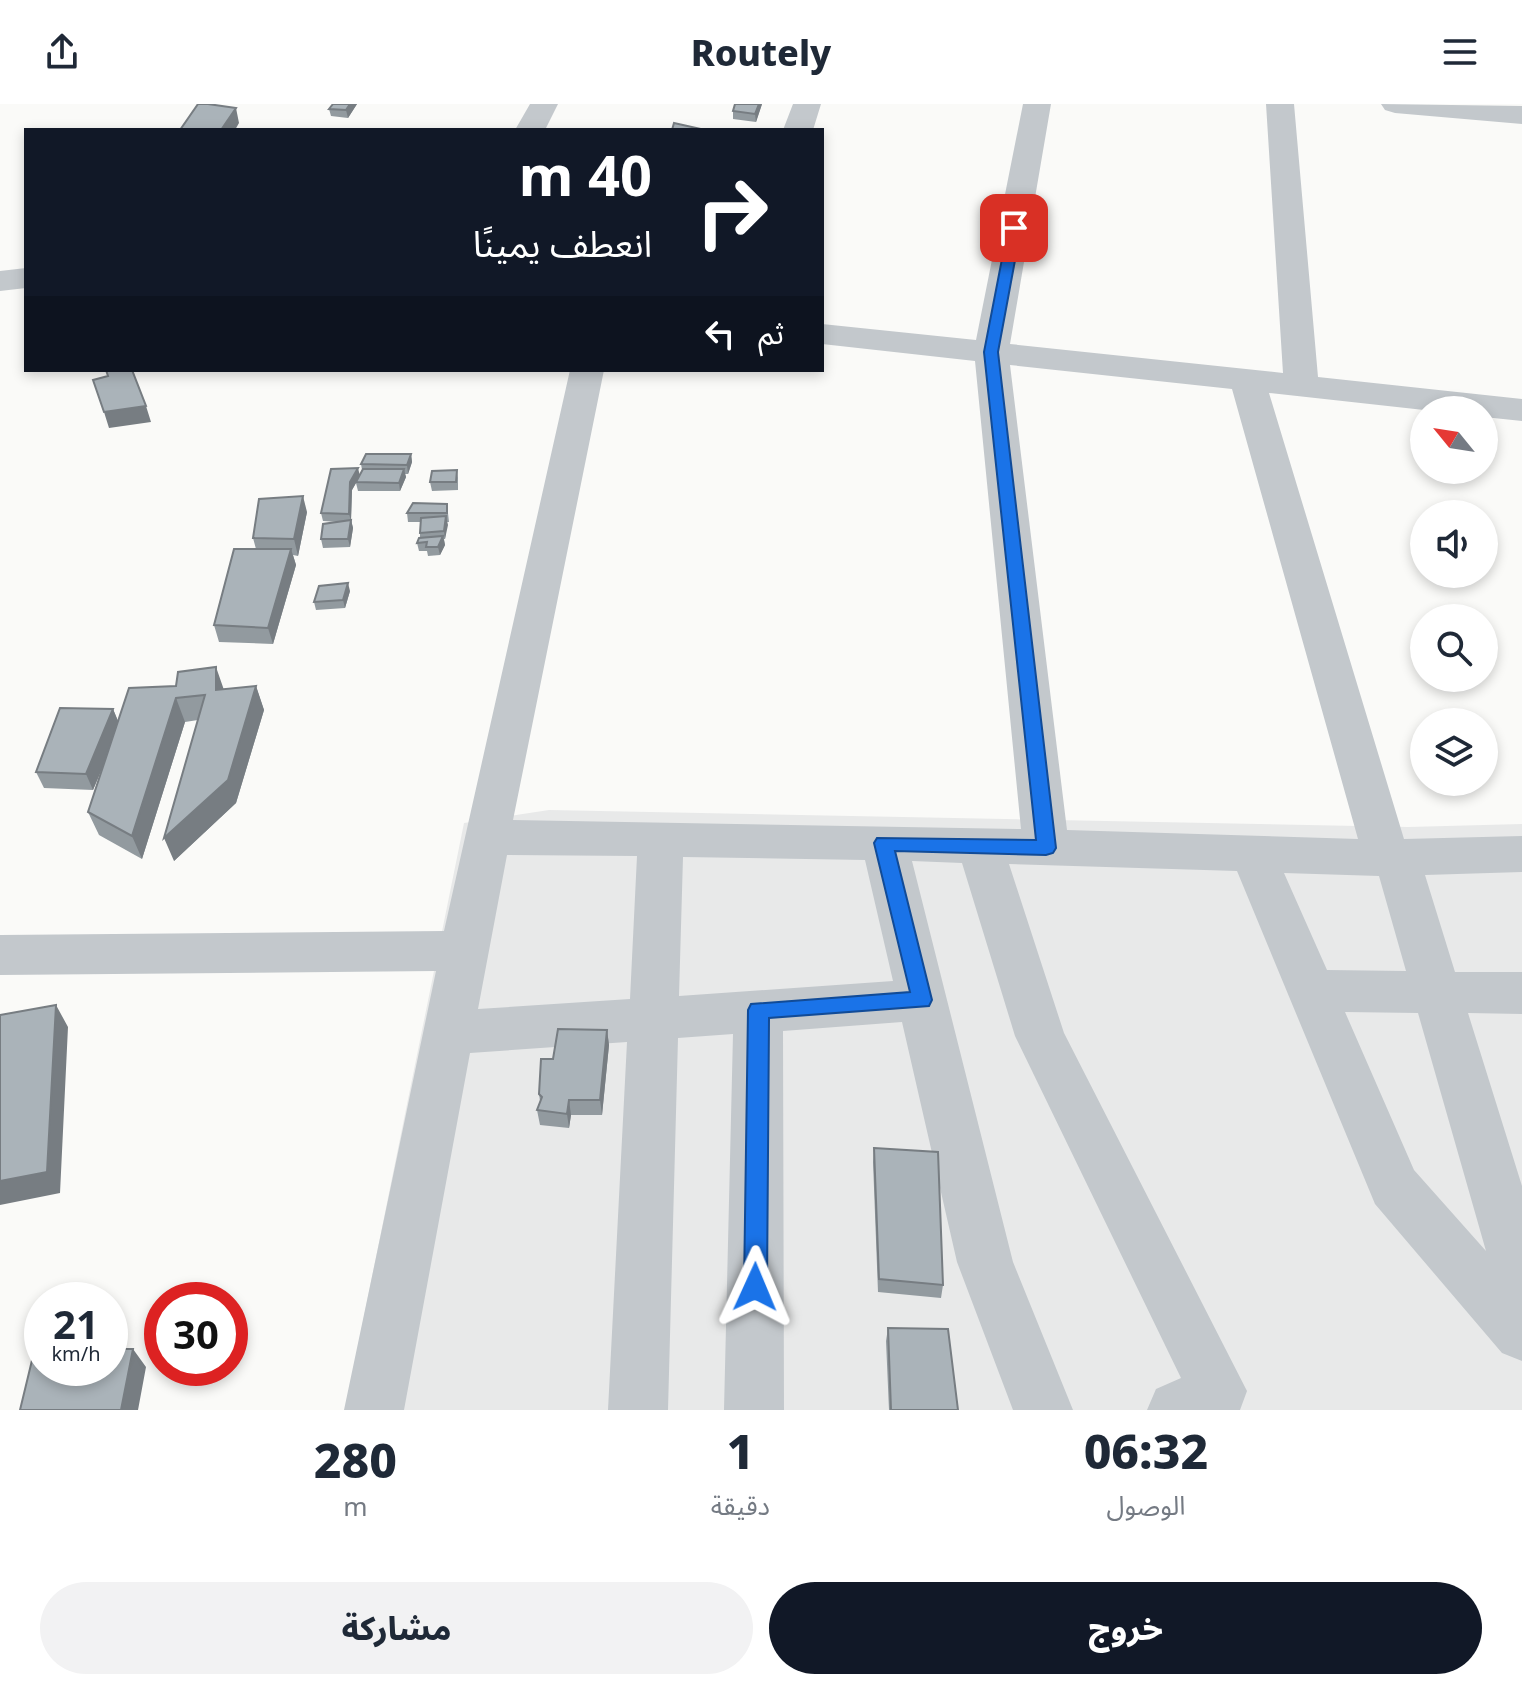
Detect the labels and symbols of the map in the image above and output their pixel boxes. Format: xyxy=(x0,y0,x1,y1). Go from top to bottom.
pin xyxy=(980,194,1048,262)
north arrow xyxy=(1410,396,1498,484)
position arrow xyxy=(713,1245,797,1329)
speed limit sign: 30 xyxy=(144,1282,248,1386)

